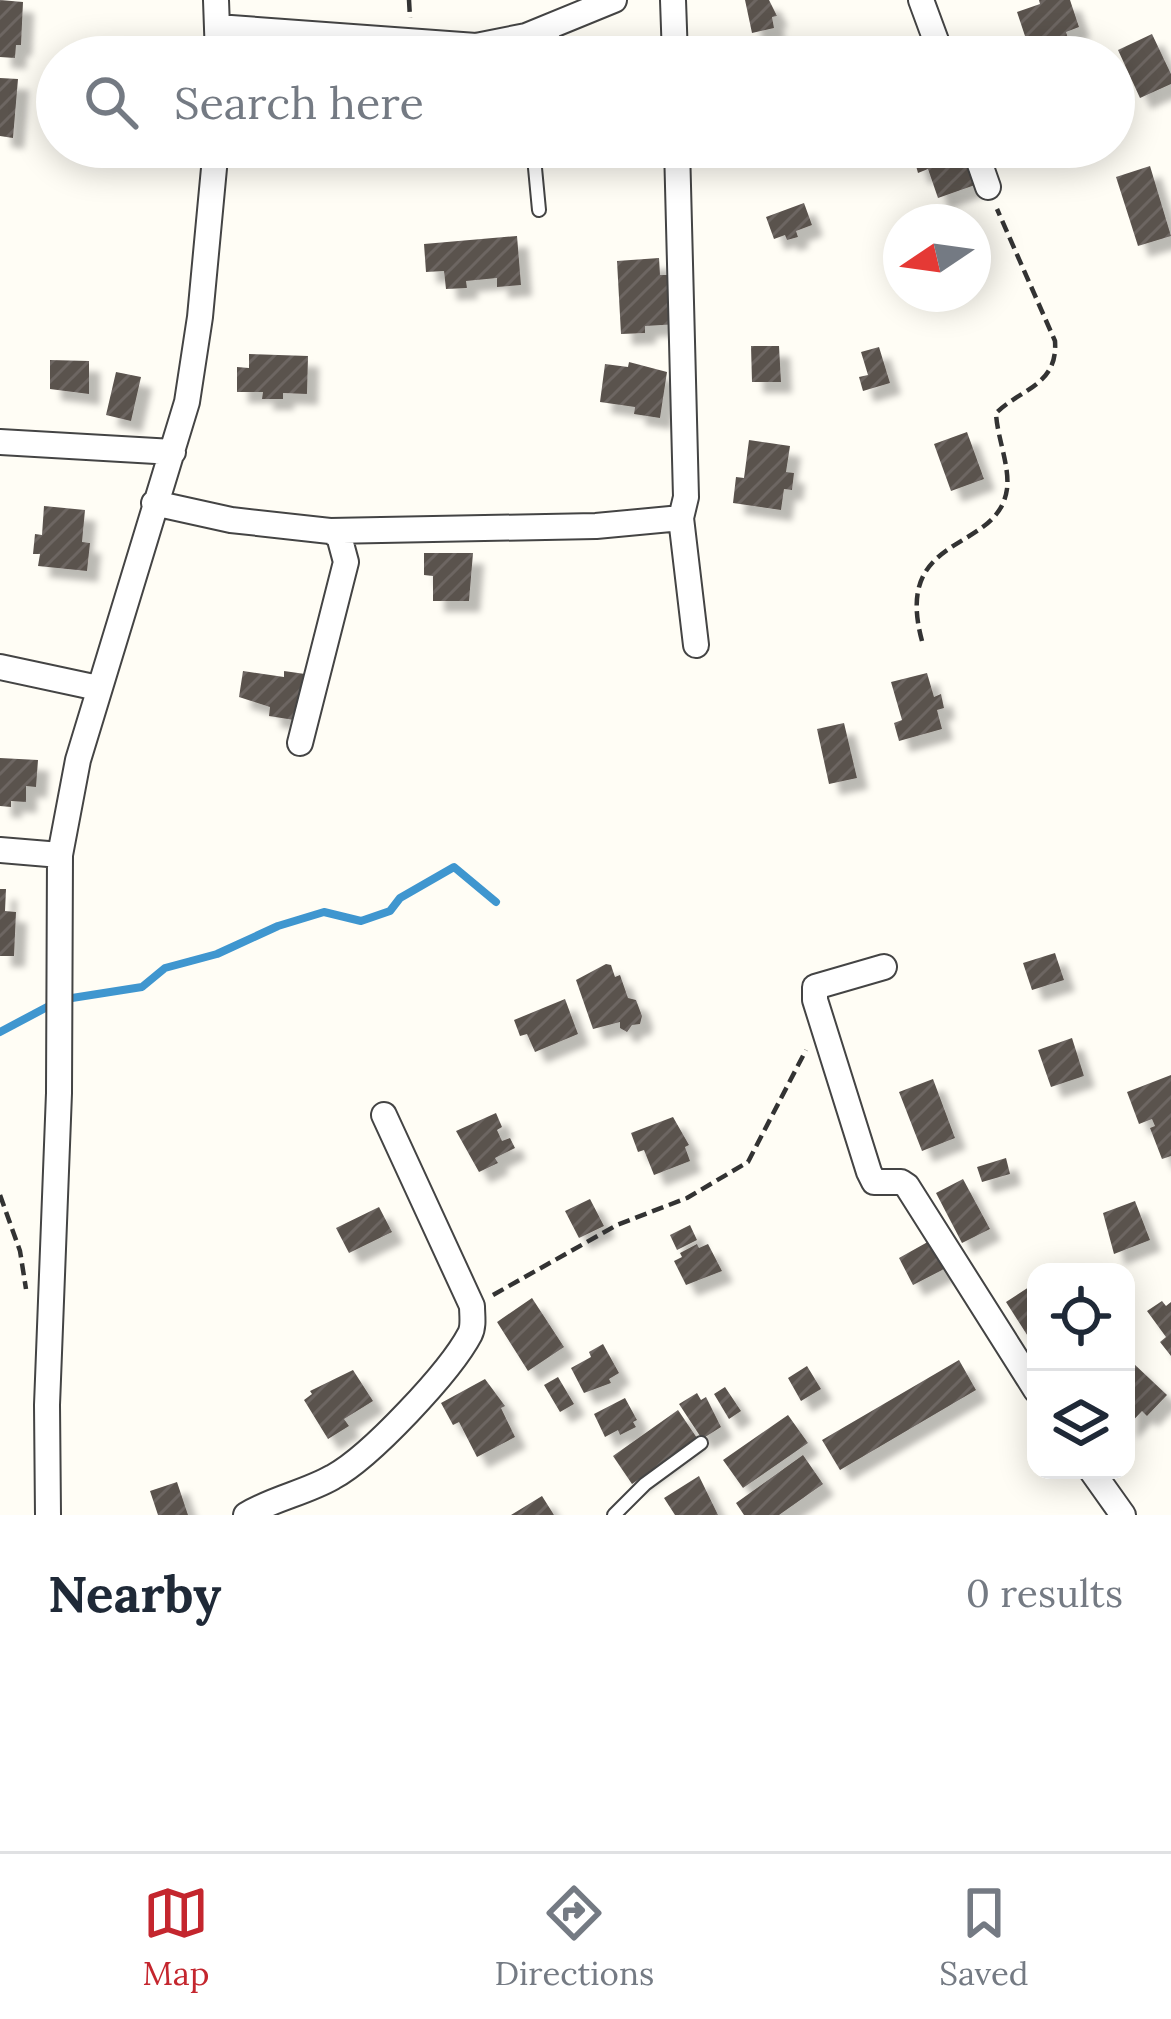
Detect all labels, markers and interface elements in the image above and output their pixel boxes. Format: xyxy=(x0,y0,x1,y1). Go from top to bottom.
search box xyxy=(36,36,1135,168)
icon: search xyxy=(78,69,144,135)
text: Search here xyxy=(174,74,424,131)
north arrow xyxy=(883,204,991,312)
map controls xyxy=(1027,1263,1135,1479)
button: locate xyxy=(1027,1263,1135,1371)
button: layers xyxy=(1027,1371,1135,1479)
text: Nearby xyxy=(48,1561,221,1626)
text: 0 results xyxy=(966,1568,1123,1618)
tab: Map xyxy=(142,1880,210,1994)
tab: Directions xyxy=(495,1880,654,1994)
tab: Saved xyxy=(939,1880,1028,1994)

